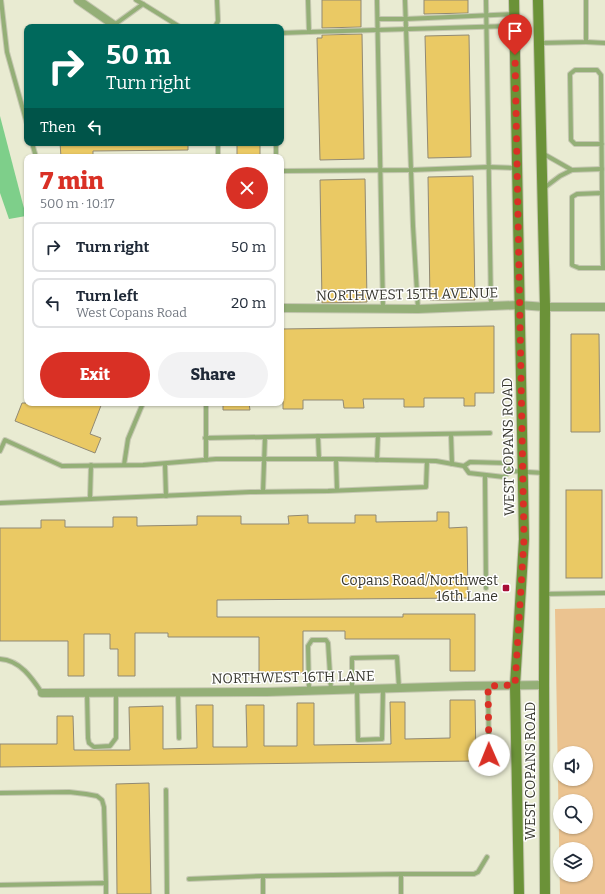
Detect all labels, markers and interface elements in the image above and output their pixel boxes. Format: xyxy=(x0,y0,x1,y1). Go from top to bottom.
pin xyxy=(498,14,532,55)
icon: arrive xyxy=(504,20,526,42)
text: 50 m xyxy=(106,38,171,71)
icon: right xyxy=(40,40,92,92)
text: Turn right xyxy=(106,72,191,94)
icon: left xyxy=(84,116,106,138)
text: Then xyxy=(40,118,76,136)
text: 7 min xyxy=(40,167,104,195)
button: close xyxy=(226,167,268,209)
text: 500 m · 10:17 xyxy=(40,196,115,211)
icon: right xyxy=(42,236,64,258)
text: Turn right xyxy=(76,238,149,256)
text: 50 m xyxy=(231,238,266,256)
street label: NORTHWEST 15TH AVENUE xyxy=(316,284,498,305)
text: Turn left xyxy=(76,287,138,305)
icon: left xyxy=(42,292,64,314)
text: 20 m xyxy=(231,294,266,312)
text: West Copans Road xyxy=(76,305,187,320)
button: Exit xyxy=(40,352,150,398)
button: Share xyxy=(158,352,268,398)
street label: WEST COPANS ROAD xyxy=(499,378,518,516)
place label: Copans Road/Northwest 16th Lane xyxy=(341,572,498,605)
marker: Copans Road/Northwest 16th Lane xyxy=(501,583,511,593)
street label: NORTHWEST 16TH LANE xyxy=(211,668,375,687)
street label: WEST COPANS ROAD xyxy=(522,702,539,840)
position arrow xyxy=(468,734,510,776)
map controls xyxy=(553,746,593,882)
button: sound xyxy=(553,746,593,786)
button: search xyxy=(553,794,593,834)
button: layers xyxy=(553,842,593,882)

